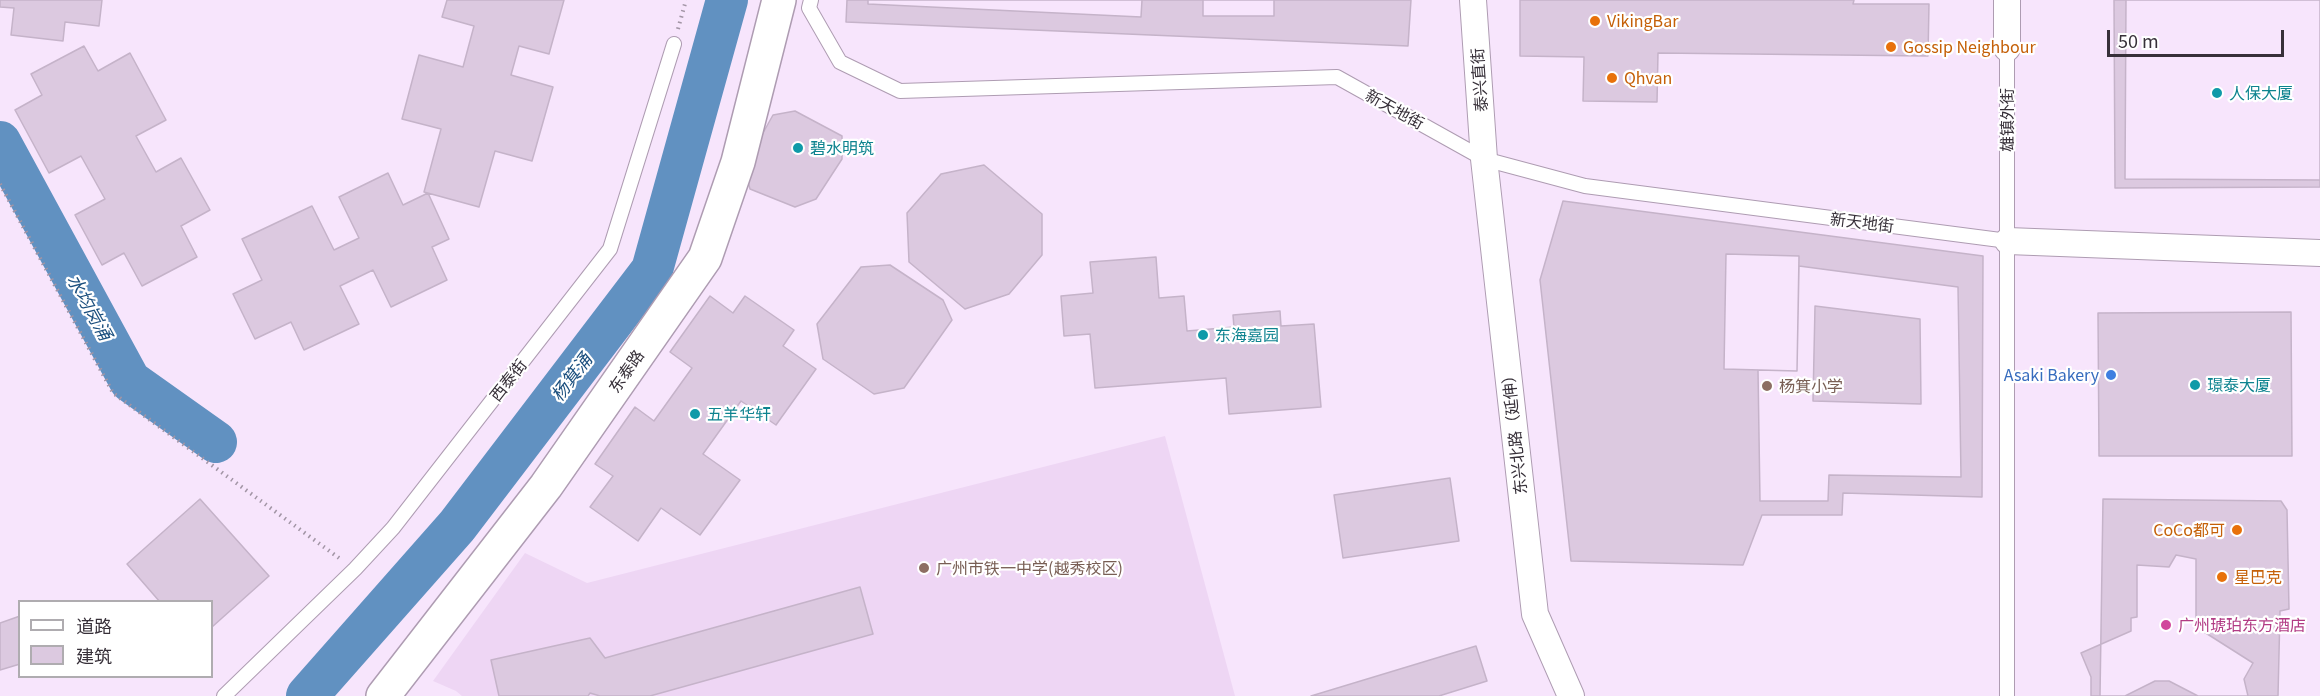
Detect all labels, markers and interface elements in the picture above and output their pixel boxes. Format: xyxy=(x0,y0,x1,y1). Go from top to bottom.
place label: VikingBar xyxy=(1607,11,1678,31)
marker: VikingBar xyxy=(1588,14,1602,28)
scale bar xyxy=(2110,18,2287,56)
text: 50 m xyxy=(2118,27,2159,53)
place label: Gossip Neighbour xyxy=(1903,37,2036,57)
marker: Gossip Neighbour xyxy=(1884,40,1898,54)
street label: 泰兴直街 xyxy=(1467,47,1491,113)
place label: Qhvan xyxy=(1624,68,1672,88)
marker: Qhvan xyxy=(1605,71,1619,85)
place label: 人保大厦 xyxy=(2229,83,2293,103)
street label: 新天地街 xyxy=(1362,85,1428,133)
marker: 人保大厦 xyxy=(2210,86,2224,100)
street label: 雄镇外街 xyxy=(1997,88,2017,152)
place label: 碧水明筑 xyxy=(810,138,874,158)
marker: 碧水明筑 xyxy=(791,141,805,155)
street label: 新天地街 xyxy=(1829,209,1895,235)
water label: 水均岗涌 xyxy=(63,270,117,344)
place label: 东海嘉园 xyxy=(1215,325,1279,345)
marker: 东海嘉园 xyxy=(1196,328,1210,342)
street label: 东泰路 xyxy=(604,346,648,396)
water label: 杨箕涌 xyxy=(546,349,596,405)
street label: 西泰街 xyxy=(486,355,530,405)
place label: Asaki Bakery xyxy=(2004,365,2099,385)
street label: 东兴北路（延伸） xyxy=(1498,366,1530,496)
marker: Asaki Bakery xyxy=(2104,368,2118,382)
place label: 璟泰大厦 xyxy=(2207,375,2271,395)
place label: 杨箕小学 xyxy=(1779,376,1843,396)
marker: 璟泰大厦 xyxy=(2188,378,2202,392)
marker: 杨箕小学 xyxy=(1760,379,1774,393)
place label: 五羊华轩 xyxy=(707,404,771,424)
marker: 五羊华轩 xyxy=(688,407,702,421)
place label: CoCo都可 xyxy=(2153,520,2225,540)
marker: CoCo都可 xyxy=(2230,523,2244,537)
place label: 广州市铁一中学(越秀校区) xyxy=(936,558,1123,578)
marker: 广州市铁一中学(越秀校区) xyxy=(917,561,931,575)
place label: 星巴克 xyxy=(2234,567,2282,587)
marker: 星巴克 xyxy=(2215,570,2229,584)
legend xyxy=(18,600,213,678)
text: 道路 xyxy=(76,612,112,638)
place label: 广州琥珀东方酒店 xyxy=(2178,615,2306,635)
marker: 广州琥珀东方酒店 xyxy=(2159,618,2173,632)
text: 建筑 xyxy=(76,642,112,668)

